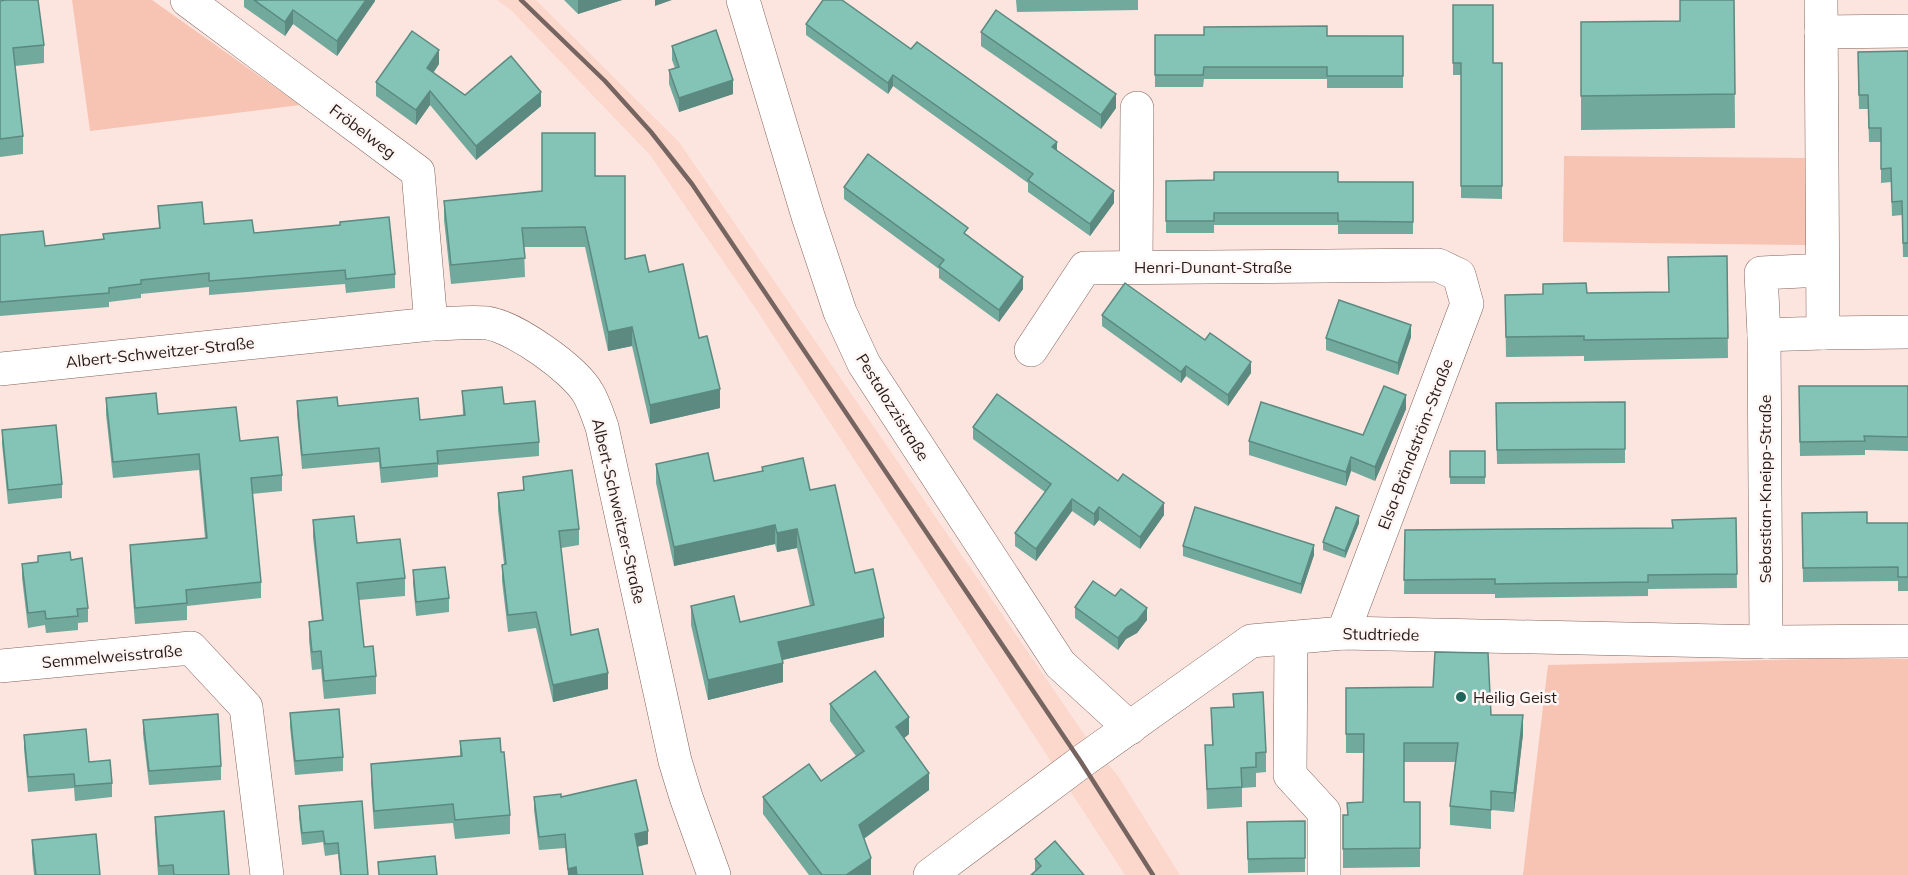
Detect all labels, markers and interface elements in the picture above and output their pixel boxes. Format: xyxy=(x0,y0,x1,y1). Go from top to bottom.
street label: Fröbelweg xyxy=(326,100,400,162)
street label: Henri-Dunant-Straße xyxy=(1134,257,1292,277)
street label: Albert-Schweitzer-Straße xyxy=(65,332,255,372)
street label: Pestalozzistraße xyxy=(852,350,934,464)
street label: Elsa-Brändström-Straße xyxy=(1373,356,1457,532)
street label: Sebastian-Kneipp-Straße xyxy=(1755,395,1775,583)
street label: Albert-Schweitzer-Straße xyxy=(588,416,650,606)
street label: Studtriede xyxy=(1343,623,1419,645)
street label: Semmelweisstraße xyxy=(41,640,183,672)
place label: Heilig Geist xyxy=(1473,687,1557,707)
marker: Heilig Geist xyxy=(1454,690,1468,704)

